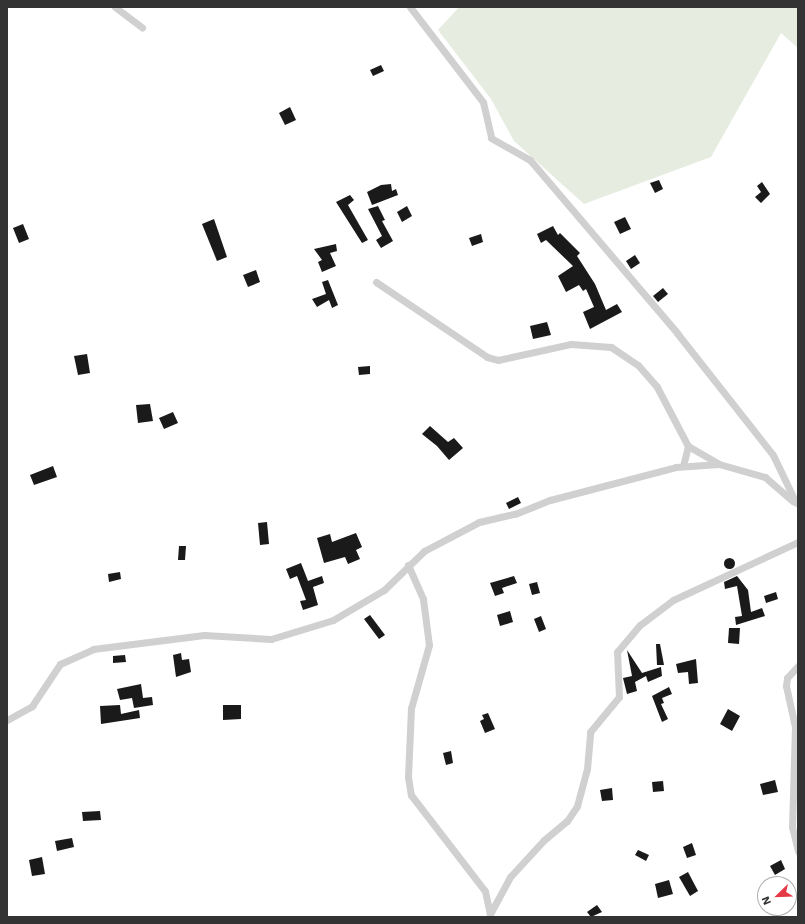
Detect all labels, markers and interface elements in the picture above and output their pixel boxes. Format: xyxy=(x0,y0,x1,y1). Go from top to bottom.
north arrow xyxy=(757,876,797,916)
text: N xyxy=(759,894,774,907)

